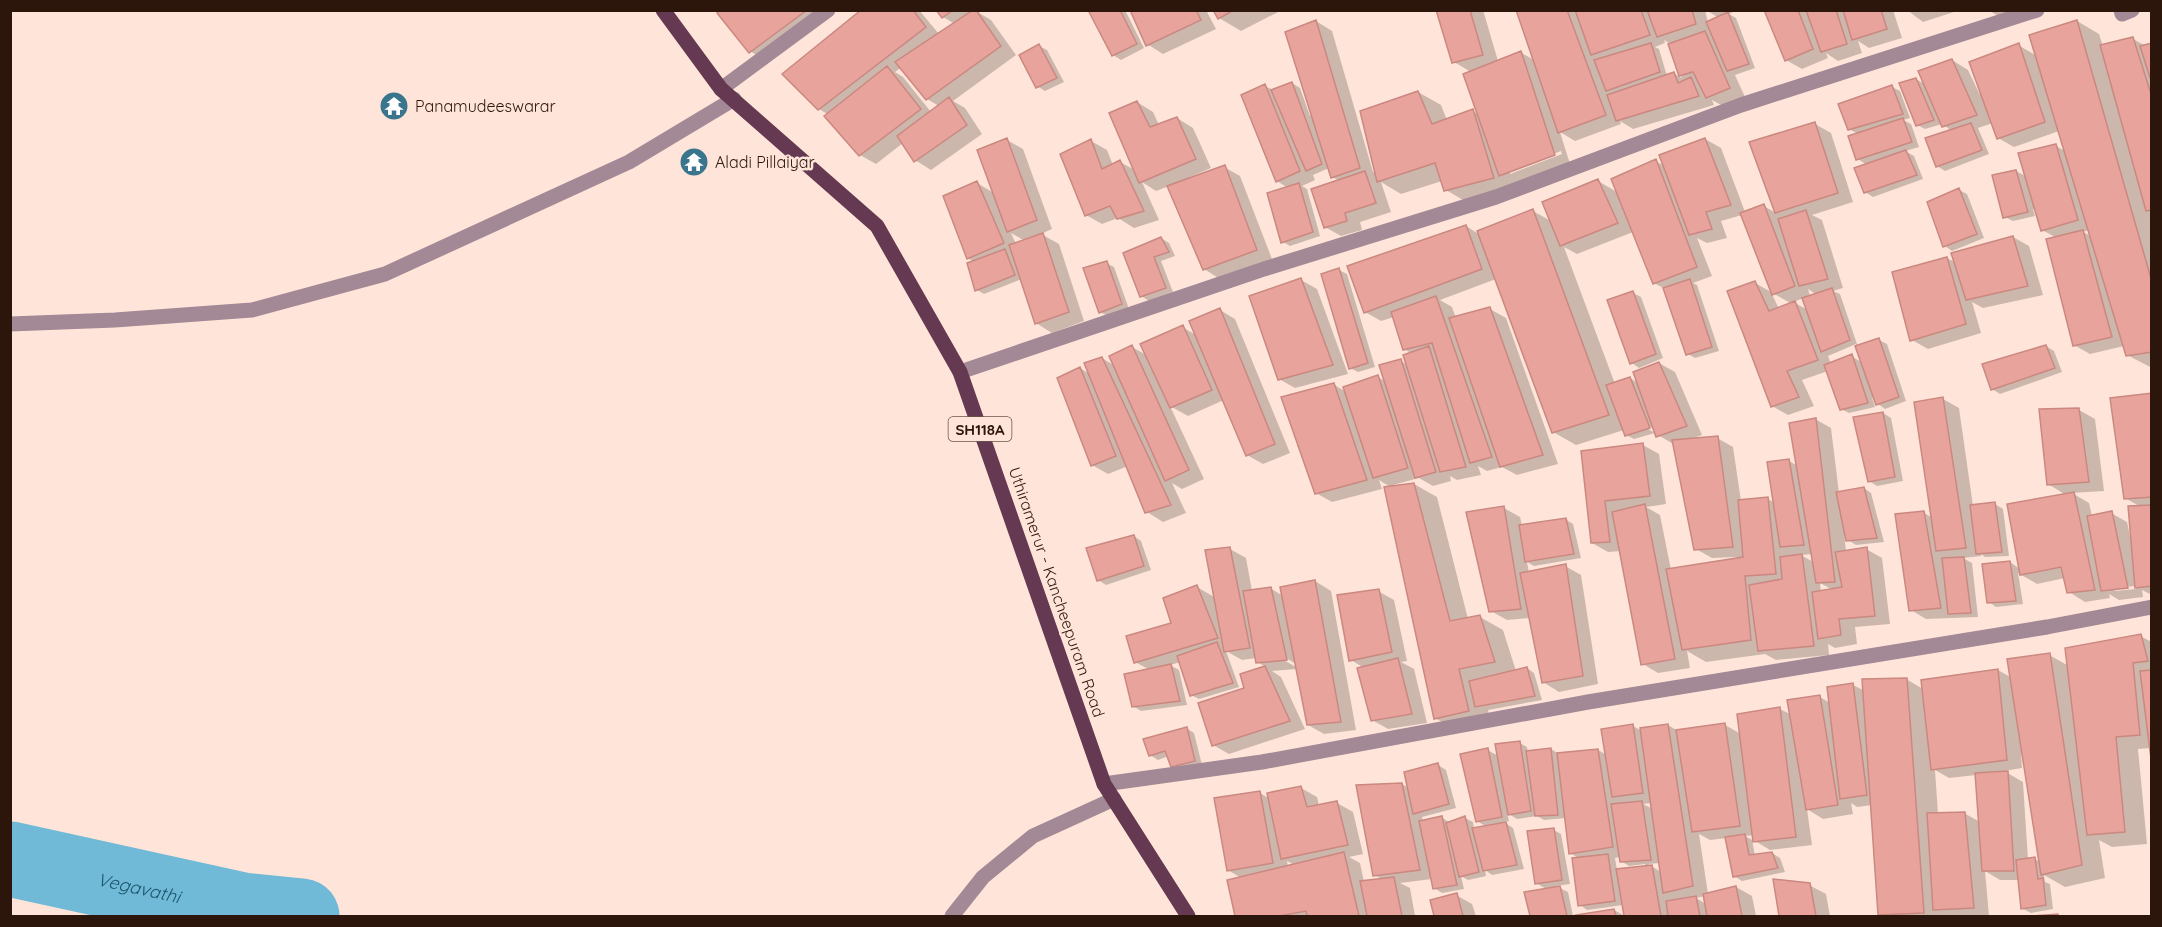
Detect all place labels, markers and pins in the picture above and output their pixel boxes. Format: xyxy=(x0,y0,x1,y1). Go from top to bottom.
temple icon: Panamudeeswarar xyxy=(378,90,410,122)
place label: Panamudeeswarar xyxy=(415,96,556,116)
temple icon: Aladi Pillaiyar xyxy=(678,146,710,178)
place label: Aladi Pillaiyar xyxy=(715,152,815,172)

